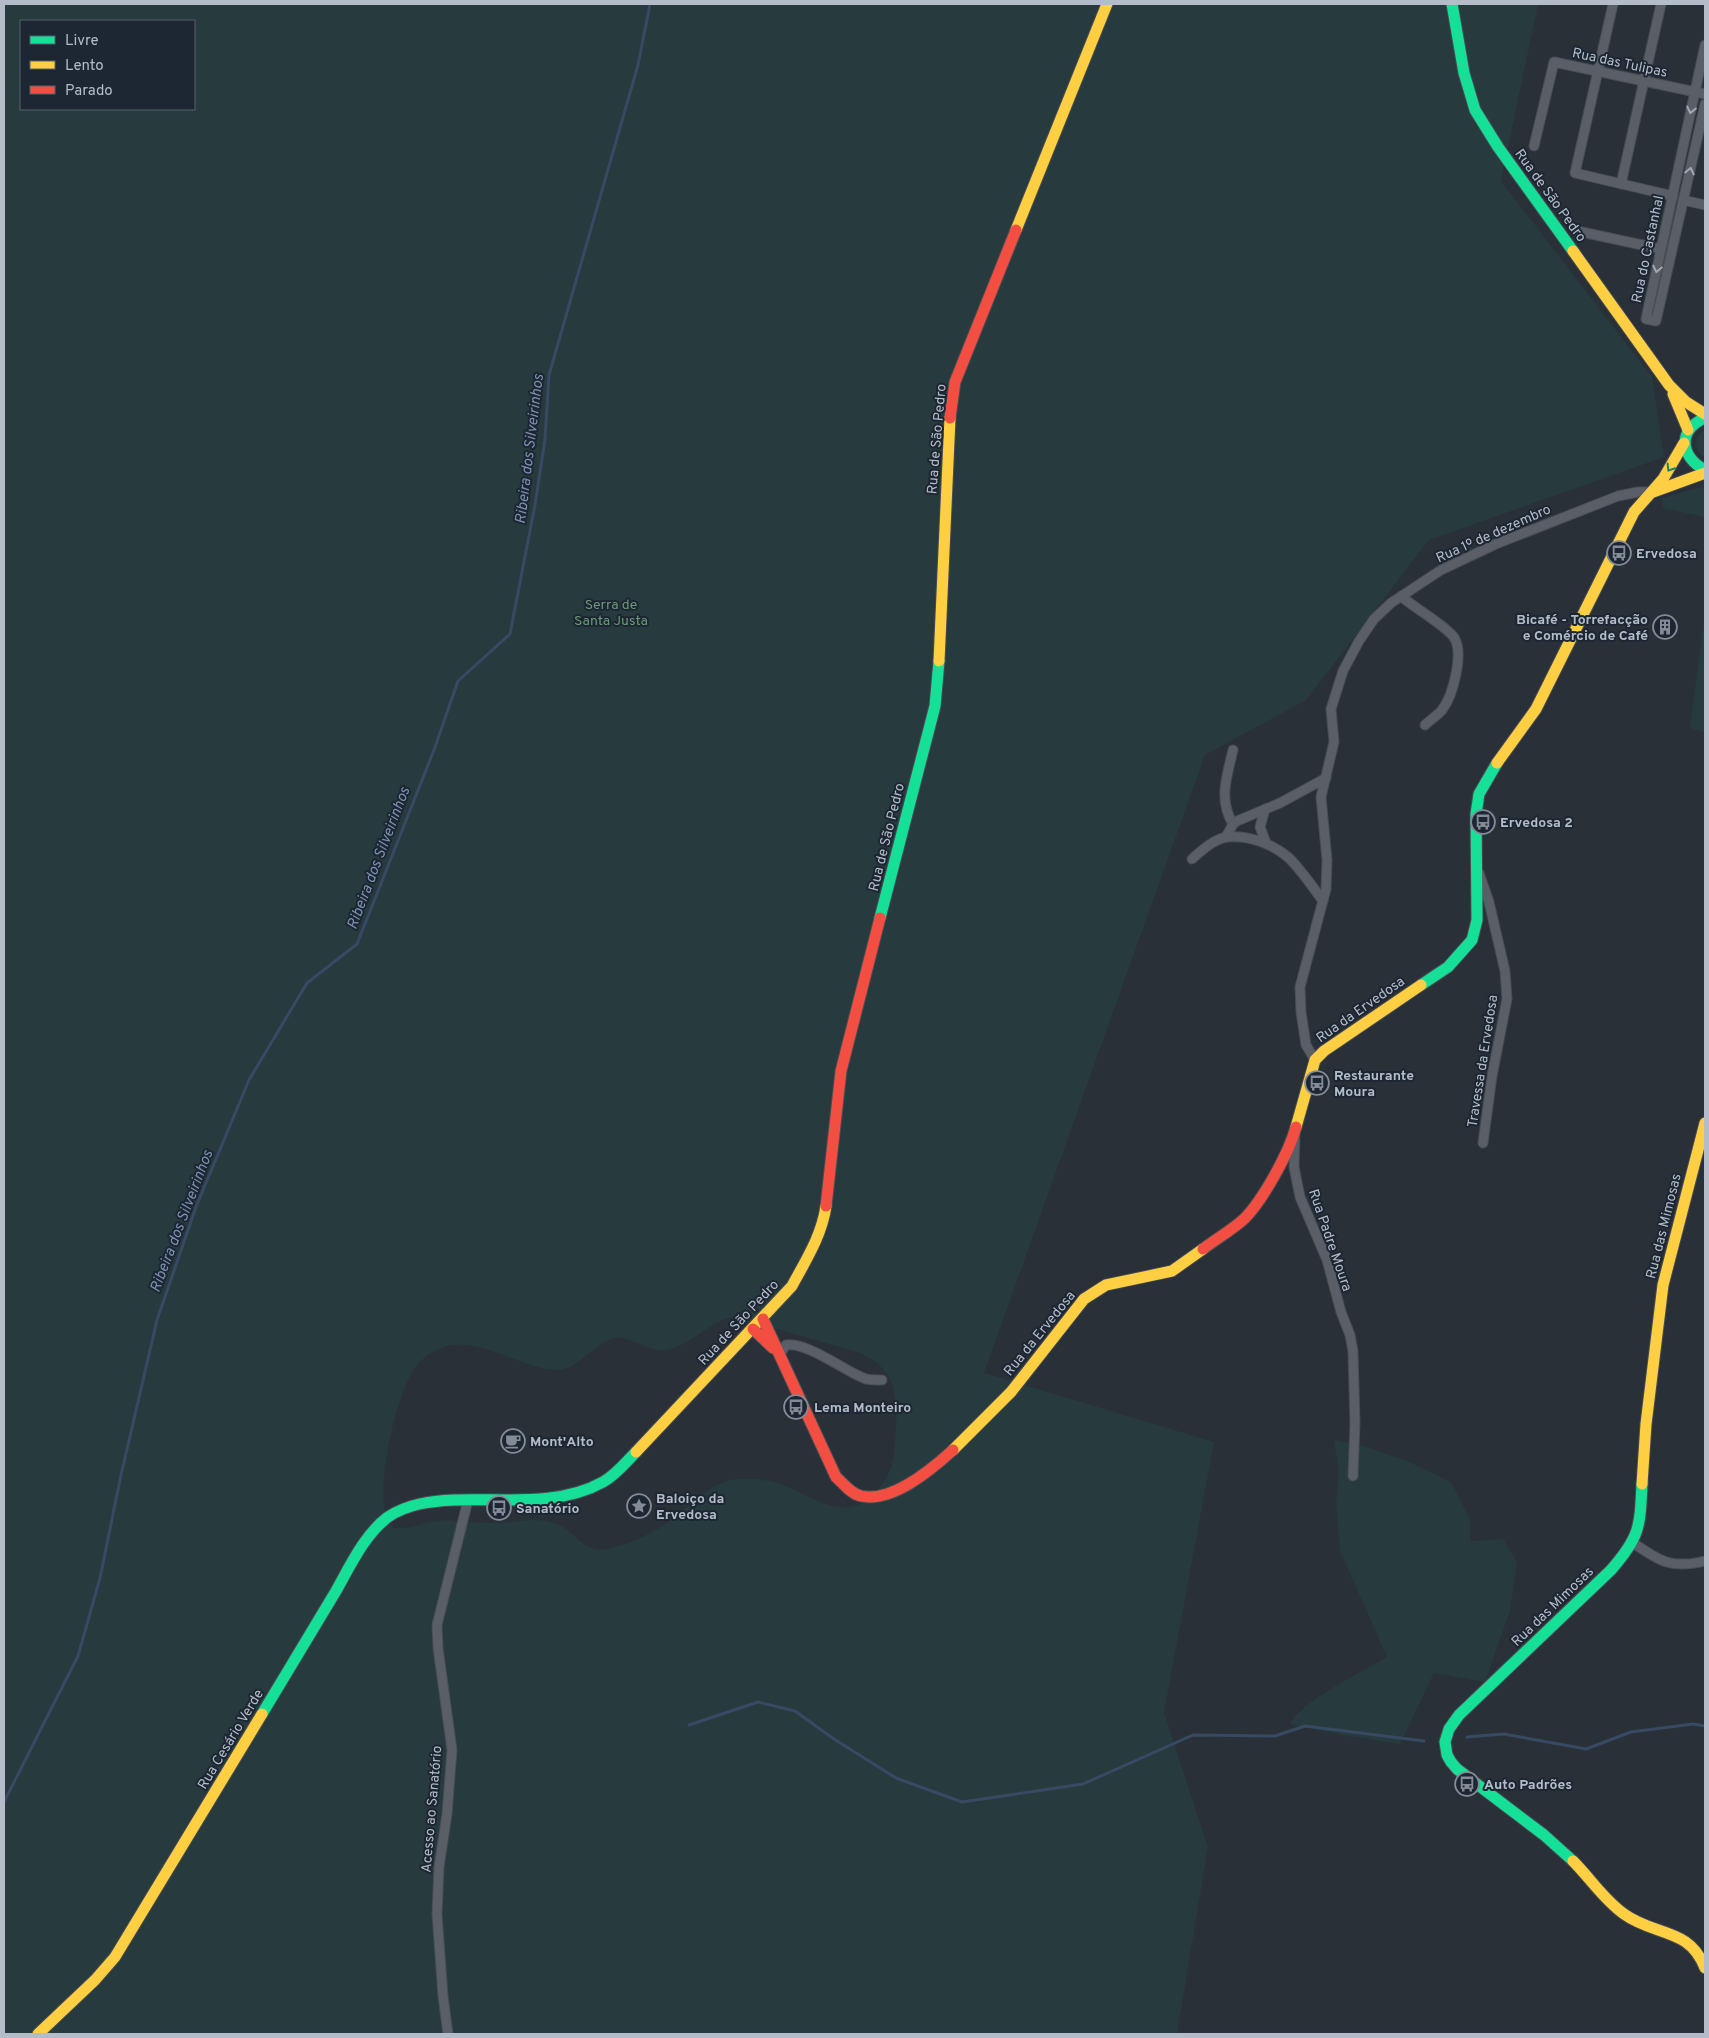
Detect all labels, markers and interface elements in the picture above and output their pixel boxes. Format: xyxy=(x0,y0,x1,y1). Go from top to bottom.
legend xyxy=(20,20,195,110)
text: Livre xyxy=(65,32,99,51)
street label: Rua das Tulipas xyxy=(1570,45,1669,82)
text: Lento xyxy=(65,57,104,76)
text: Parado xyxy=(65,82,113,101)
one-way arrow xyxy=(1686,106,1697,115)
street label: Rua de São Pedro xyxy=(1510,146,1589,246)
one-way arrow xyxy=(1684,167,1695,176)
street label: Rua do Castanhal xyxy=(1629,194,1668,304)
one-way arrow xyxy=(1652,265,1662,273)
water label: Ribeira dos Silveirinhos xyxy=(512,373,549,525)
street label: Rua de São Pedro xyxy=(924,383,951,495)
one-way arrow xyxy=(1667,463,1677,472)
street label: Rua 1º de dezembro xyxy=(1434,501,1554,567)
bus stop icon: Ervedosa xyxy=(1606,540,1632,566)
place label: Ervedosa xyxy=(1636,546,1697,563)
park label: Serra de Santa Justa xyxy=(574,597,648,630)
place label: Bicafé - Torrefacção e Comércio de Café xyxy=(1516,612,1648,645)
building icon: Bicafé - Torrefacção e Comércio de Café xyxy=(1652,614,1678,640)
street label: Rua de São Pedro xyxy=(866,781,909,893)
water label: Ribeira dos Silveirinhos xyxy=(344,785,415,932)
bus stop icon: Ervedosa 2 xyxy=(1470,809,1496,835)
place label: Ervedosa 2 xyxy=(1500,815,1573,832)
street label: Rua da Ervedosa xyxy=(1313,973,1408,1047)
street label: Travessa da Ervedosa xyxy=(1465,994,1502,1129)
place label: Restaurante Moura xyxy=(1334,1068,1414,1101)
bus stop icon: Restaurante Moura xyxy=(1304,1070,1330,1096)
water label: Ribeira dos Silveirinhos xyxy=(147,1148,218,1295)
street label: Rua das Mimosas xyxy=(1643,1172,1686,1281)
street label: Rua Padre Moura xyxy=(1304,1187,1355,1294)
street label: Rua de São Pedro xyxy=(695,1277,783,1369)
street label: Rua da Ervedosa xyxy=(1001,1288,1080,1380)
bus stop icon: Lema Monteiro xyxy=(783,1394,809,1420)
place label: Lema Monteiro xyxy=(814,1400,911,1417)
cafe icon: Mont'Alto xyxy=(500,1428,526,1454)
place label: Mont'Alto xyxy=(530,1434,594,1451)
place label: Baloiço da Ervedosa xyxy=(656,1491,724,1524)
place icon: Baloiço da Ervedosa xyxy=(626,1493,652,1519)
bus stop icon: Sanatório xyxy=(486,1495,512,1521)
place label: Sanatório xyxy=(516,1501,579,1518)
street label: Rua das Mimosas xyxy=(1508,1564,1598,1651)
street label: Rua Cesário Verde xyxy=(195,1687,268,1793)
street label: Acesso ao Sanatório xyxy=(418,1745,447,1873)
bus stop icon: Auto Padrões xyxy=(1454,1771,1480,1797)
place label: Auto Padrões xyxy=(1484,1777,1572,1794)

